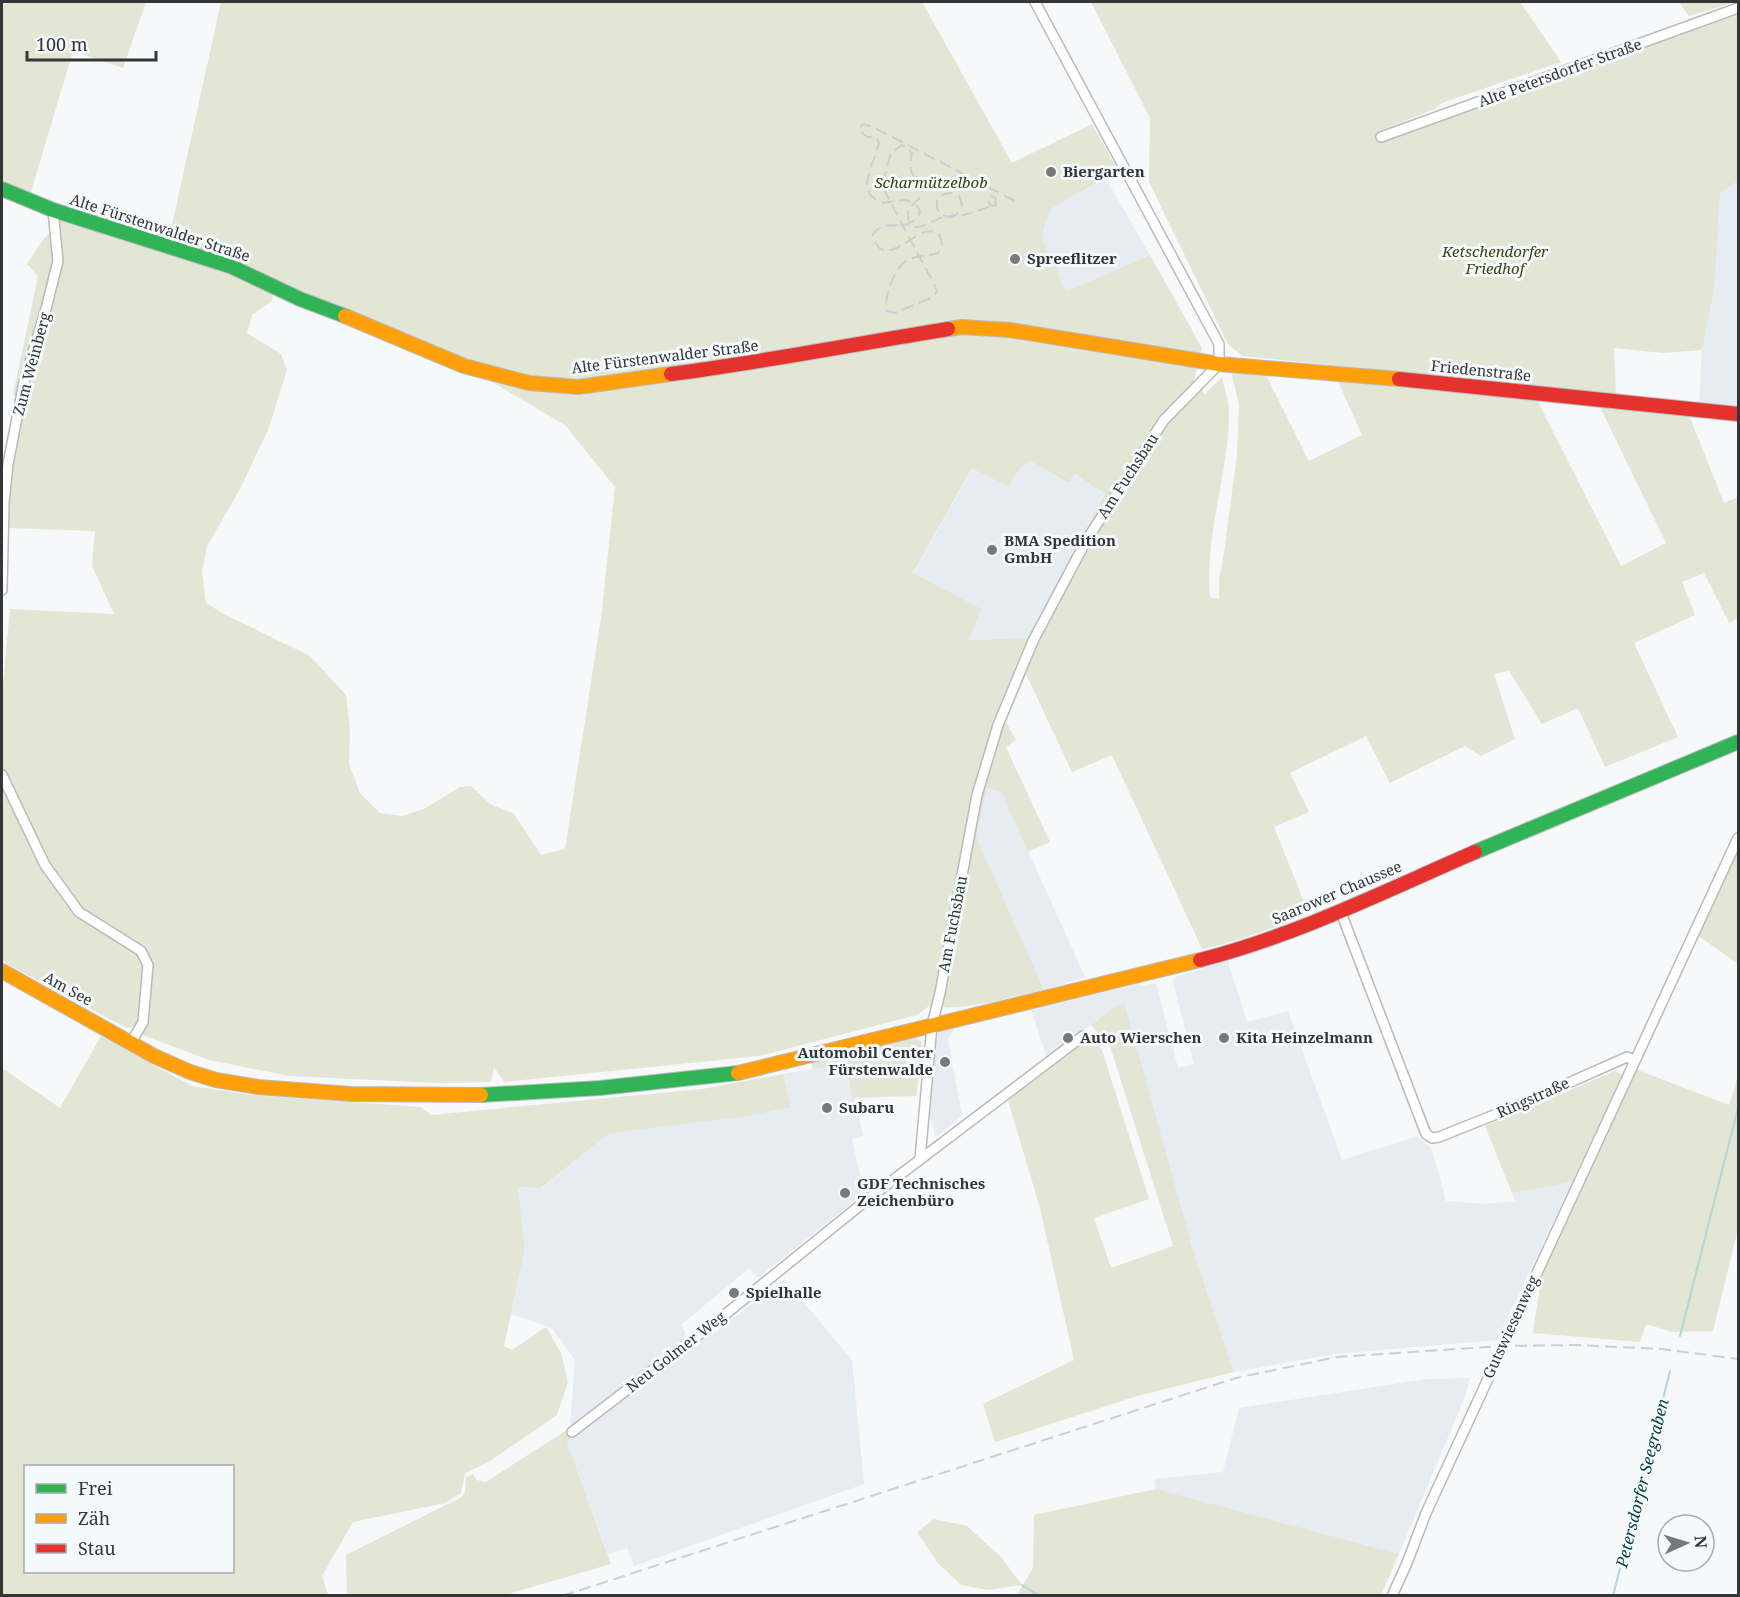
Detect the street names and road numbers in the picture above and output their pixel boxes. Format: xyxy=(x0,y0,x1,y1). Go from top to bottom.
street label: Alte Petersdorfer Straße xyxy=(1475,33,1644,111)
street label: Alte Fürstenwalder Straße xyxy=(68,188,253,266)
street label: Zum Weinberg xyxy=(8,310,54,418)
street label: Alte Fürstenwalder Straße xyxy=(570,335,760,377)
street label: Friedenstraße xyxy=(1430,355,1532,385)
street label: Am Fuchsbau xyxy=(1092,429,1162,522)
street label: Saarower Chaussee xyxy=(1269,856,1404,928)
street label: Am Fuchsbau xyxy=(933,873,971,974)
street label: Am See xyxy=(41,967,96,1010)
street label: Ringstraße xyxy=(1493,1072,1572,1122)
street label: Gutswiesenweg xyxy=(1477,1272,1543,1381)
street label: Neu Golmer Weg xyxy=(622,1306,729,1396)

